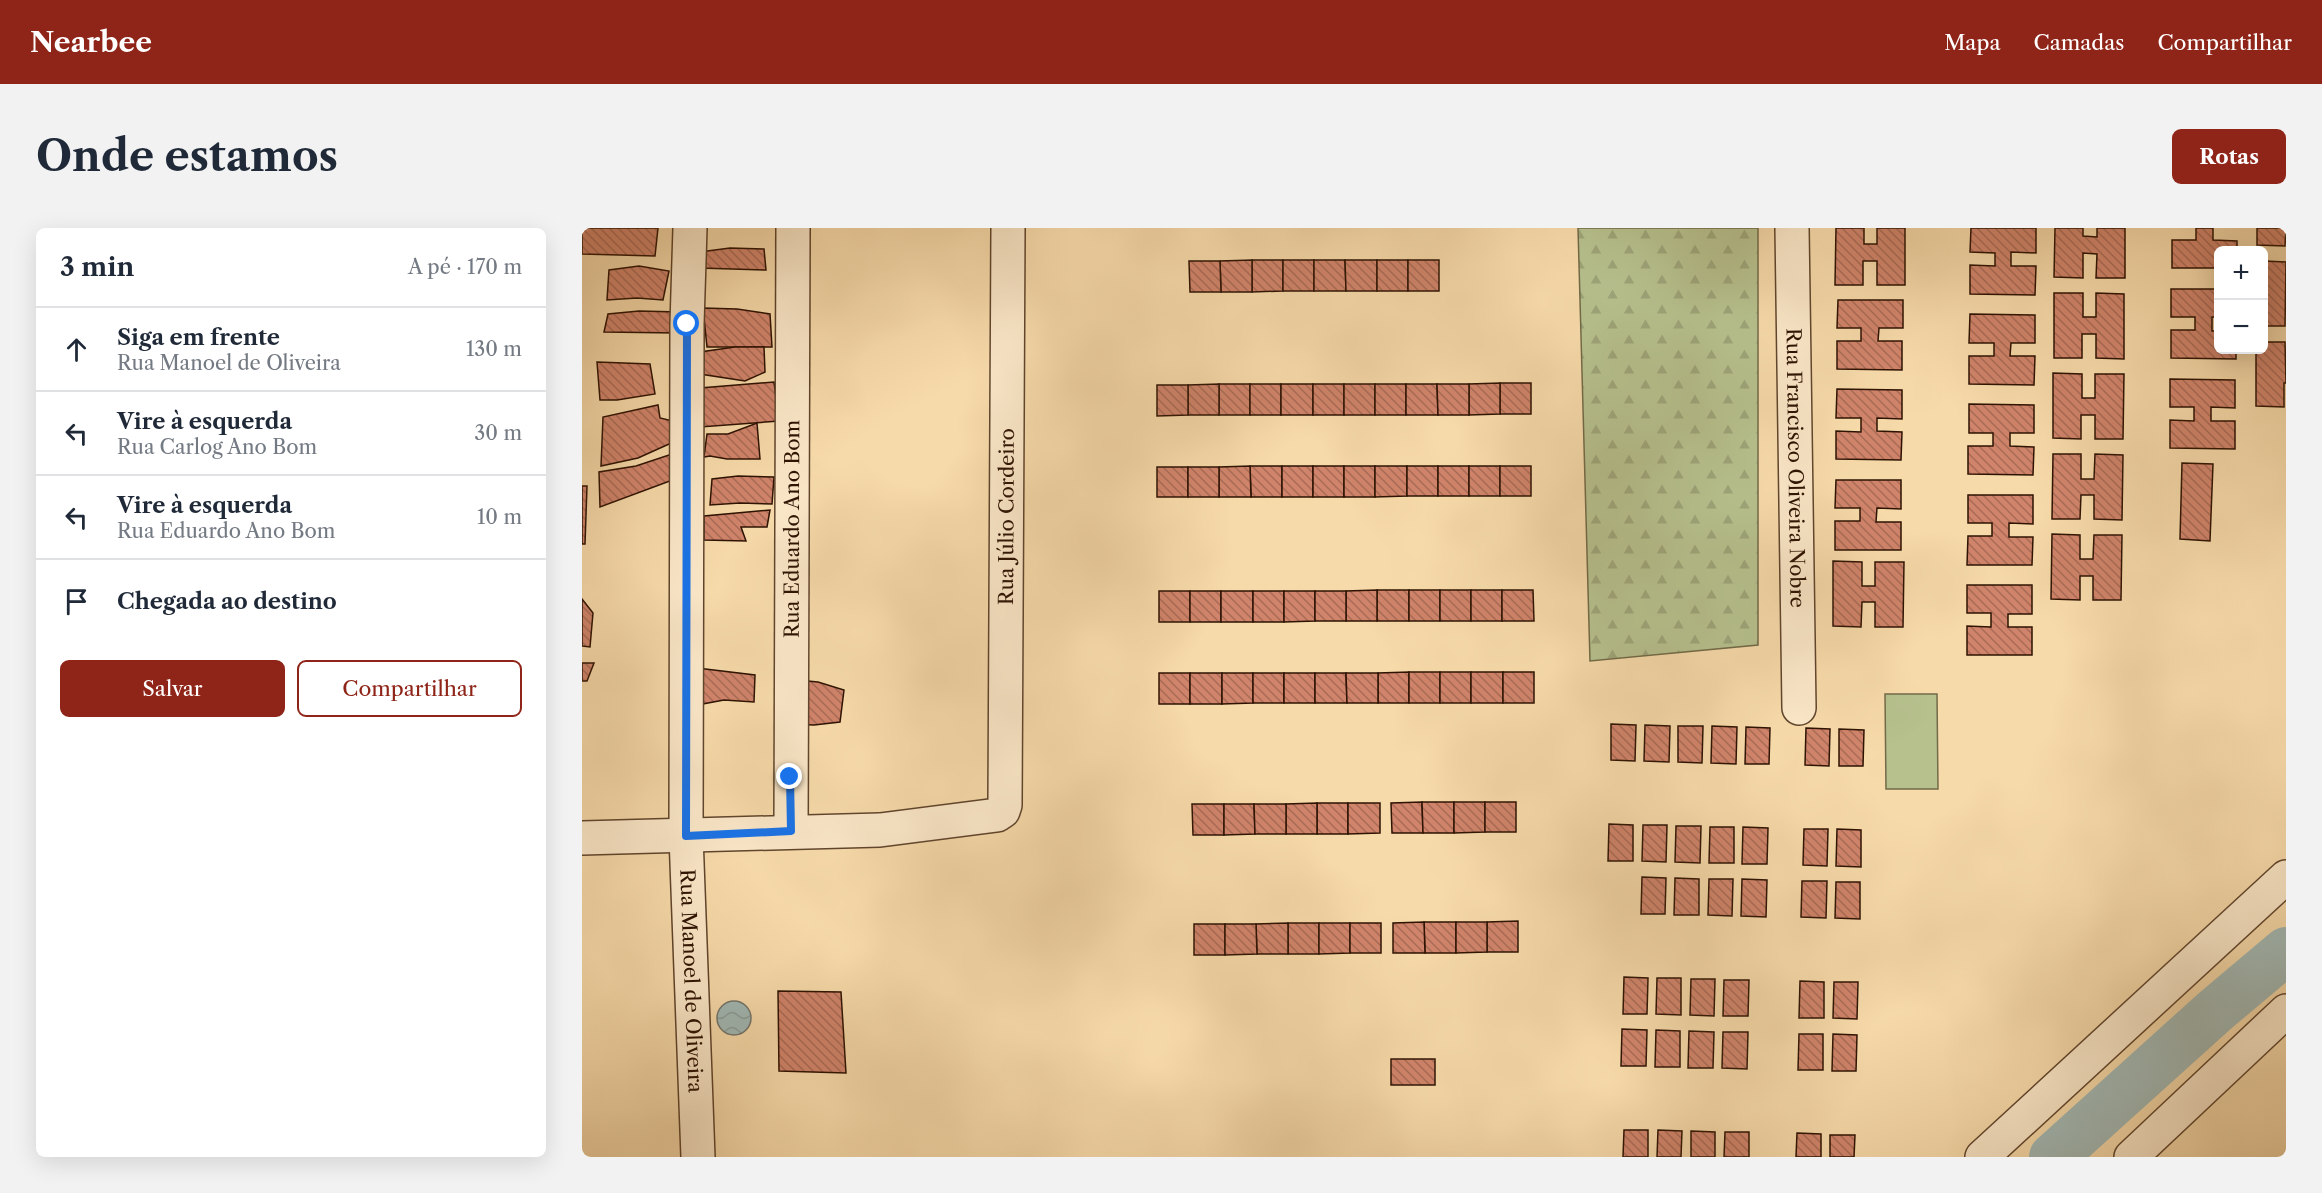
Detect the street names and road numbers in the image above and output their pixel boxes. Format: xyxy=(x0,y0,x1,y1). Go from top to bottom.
street label: Rua Francisco Oliveira Nobre xyxy=(1781,328,1810,608)
street label: Rua Eduardo Ano Bom xyxy=(780,419,804,638)
street label: Rua Júlio Cordeiro xyxy=(994,428,1019,605)
street label: Rua Manoel de Oliveira xyxy=(675,868,708,1094)

